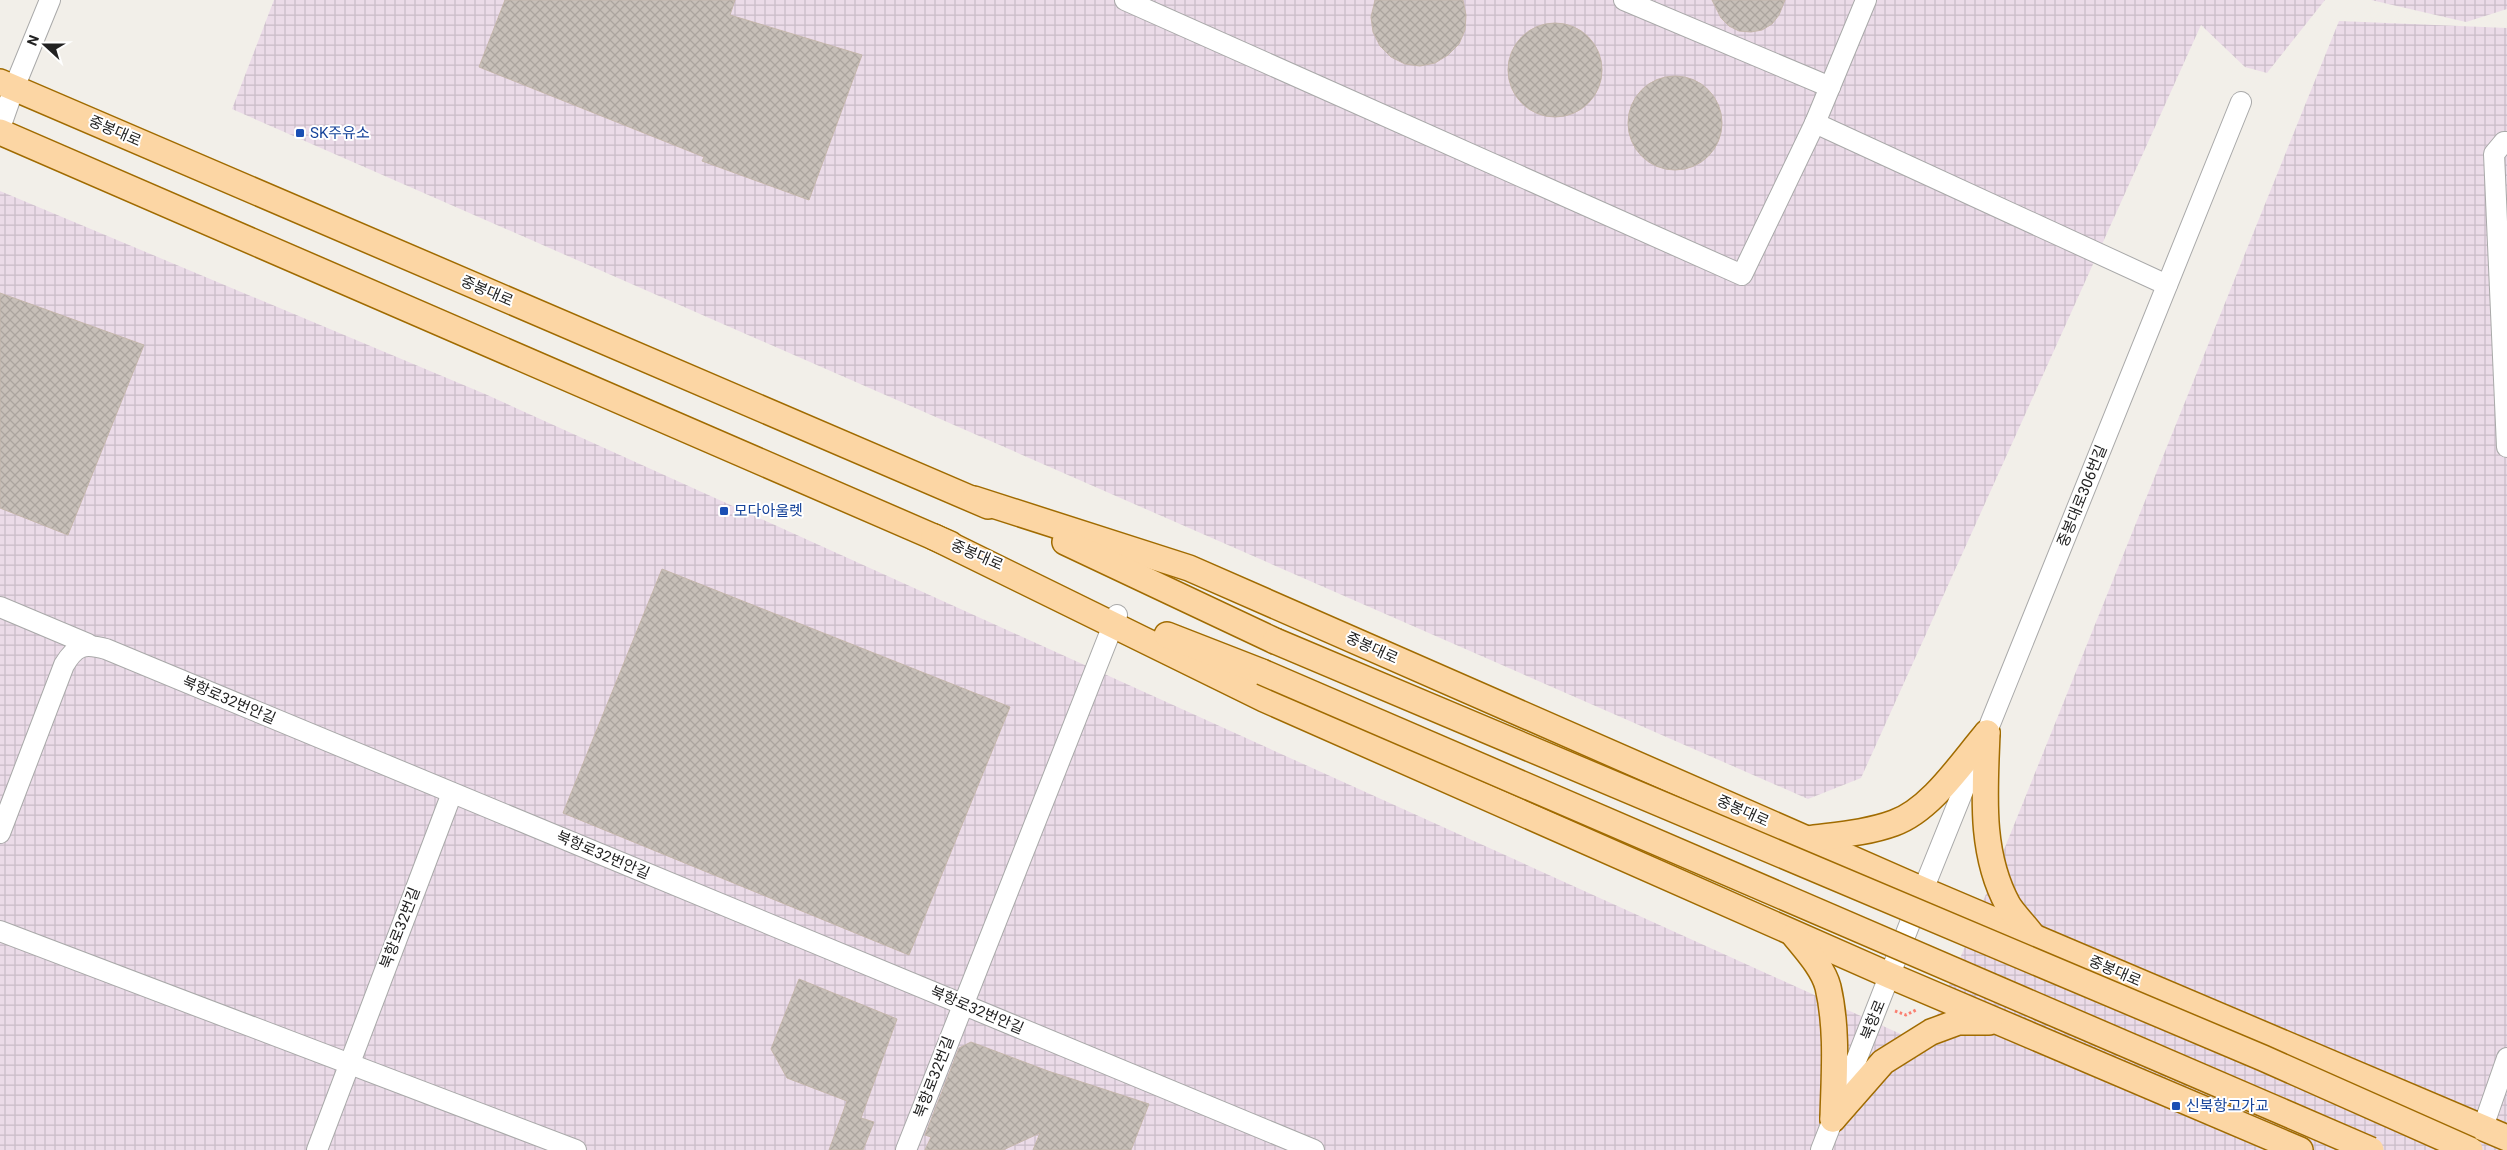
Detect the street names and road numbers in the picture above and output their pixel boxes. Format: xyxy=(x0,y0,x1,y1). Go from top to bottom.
street label: 중봉대로 xyxy=(86,112,144,150)
street label: 중봉대로 xyxy=(458,272,516,310)
street label: 중봉대로306번길 xyxy=(2053,443,2111,549)
street label: 중봉대로 xyxy=(948,536,1006,574)
street label: 중봉대로 xyxy=(1343,629,1401,667)
street label: 북항로32번안길 xyxy=(180,672,278,728)
street label: 중봉대로 xyxy=(1714,792,1772,830)
street label: 북항로32번안길 xyxy=(554,827,652,883)
street label: 북항로32번길 xyxy=(376,885,424,971)
street label: 중봉대로 xyxy=(2086,952,2144,990)
street label: 북항로32번안길 xyxy=(928,982,1026,1038)
street label: 북항로 xyxy=(1857,997,1889,1043)
street label: 북항로32번길 xyxy=(910,1034,958,1120)

